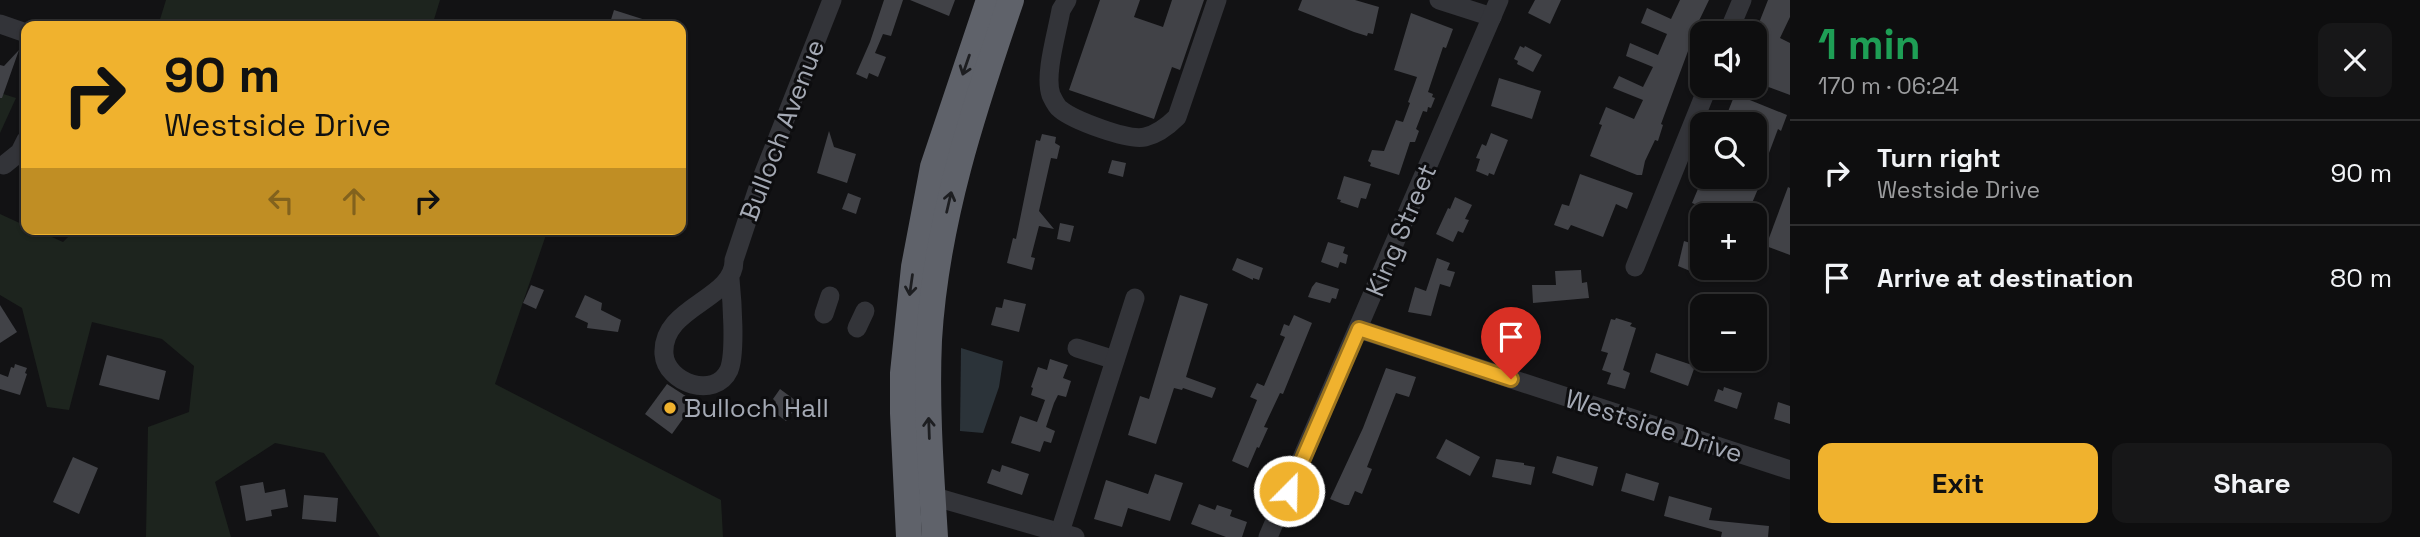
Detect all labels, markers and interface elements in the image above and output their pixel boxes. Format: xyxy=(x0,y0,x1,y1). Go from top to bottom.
text: 1 min xyxy=(1818,18,1921,71)
map controls xyxy=(1690,21,1767,371)
button: sound xyxy=(1690,21,1767,98)
button: close xyxy=(2318,23,2392,97)
street label: Bulloch Avenue xyxy=(732,34,832,226)
text: 90 m xyxy=(164,44,280,106)
icon: right xyxy=(49,49,140,140)
one-way arrow xyxy=(959,53,971,75)
text: 170 m · 06:24 xyxy=(1818,71,1959,101)
text: Westside Drive xyxy=(164,105,391,145)
button: search xyxy=(1690,112,1767,189)
text: Turn right xyxy=(1877,141,2001,175)
icon: right xyxy=(1818,154,1856,192)
text: 90 m xyxy=(2330,156,2392,190)
street label: King Street xyxy=(1358,158,1444,302)
text: Westside Drive xyxy=(1877,175,2040,205)
icon: left xyxy=(262,182,300,220)
icon: ahead xyxy=(335,182,373,220)
icon: right xyxy=(408,182,446,220)
one-way arrow xyxy=(943,191,957,214)
button: + xyxy=(1690,203,1767,280)
icon: arrive xyxy=(1818,259,1856,297)
text: Arrive at destination xyxy=(1877,261,2134,295)
text: 80 m xyxy=(2330,261,2392,295)
one-way arrow xyxy=(904,273,917,296)
button: − xyxy=(1690,294,1767,371)
pin xyxy=(1481,307,1541,379)
icon: arrive xyxy=(1492,318,1530,356)
street label: Westside Drive xyxy=(1561,381,1747,471)
place label: Bulloch Hall xyxy=(684,391,829,425)
marker: Bulloch Hall xyxy=(662,400,678,416)
one-way arrow xyxy=(923,417,936,440)
button: Exit xyxy=(1818,443,2098,523)
button: Share xyxy=(2112,443,2392,523)
position arrow xyxy=(1252,454,1326,528)

